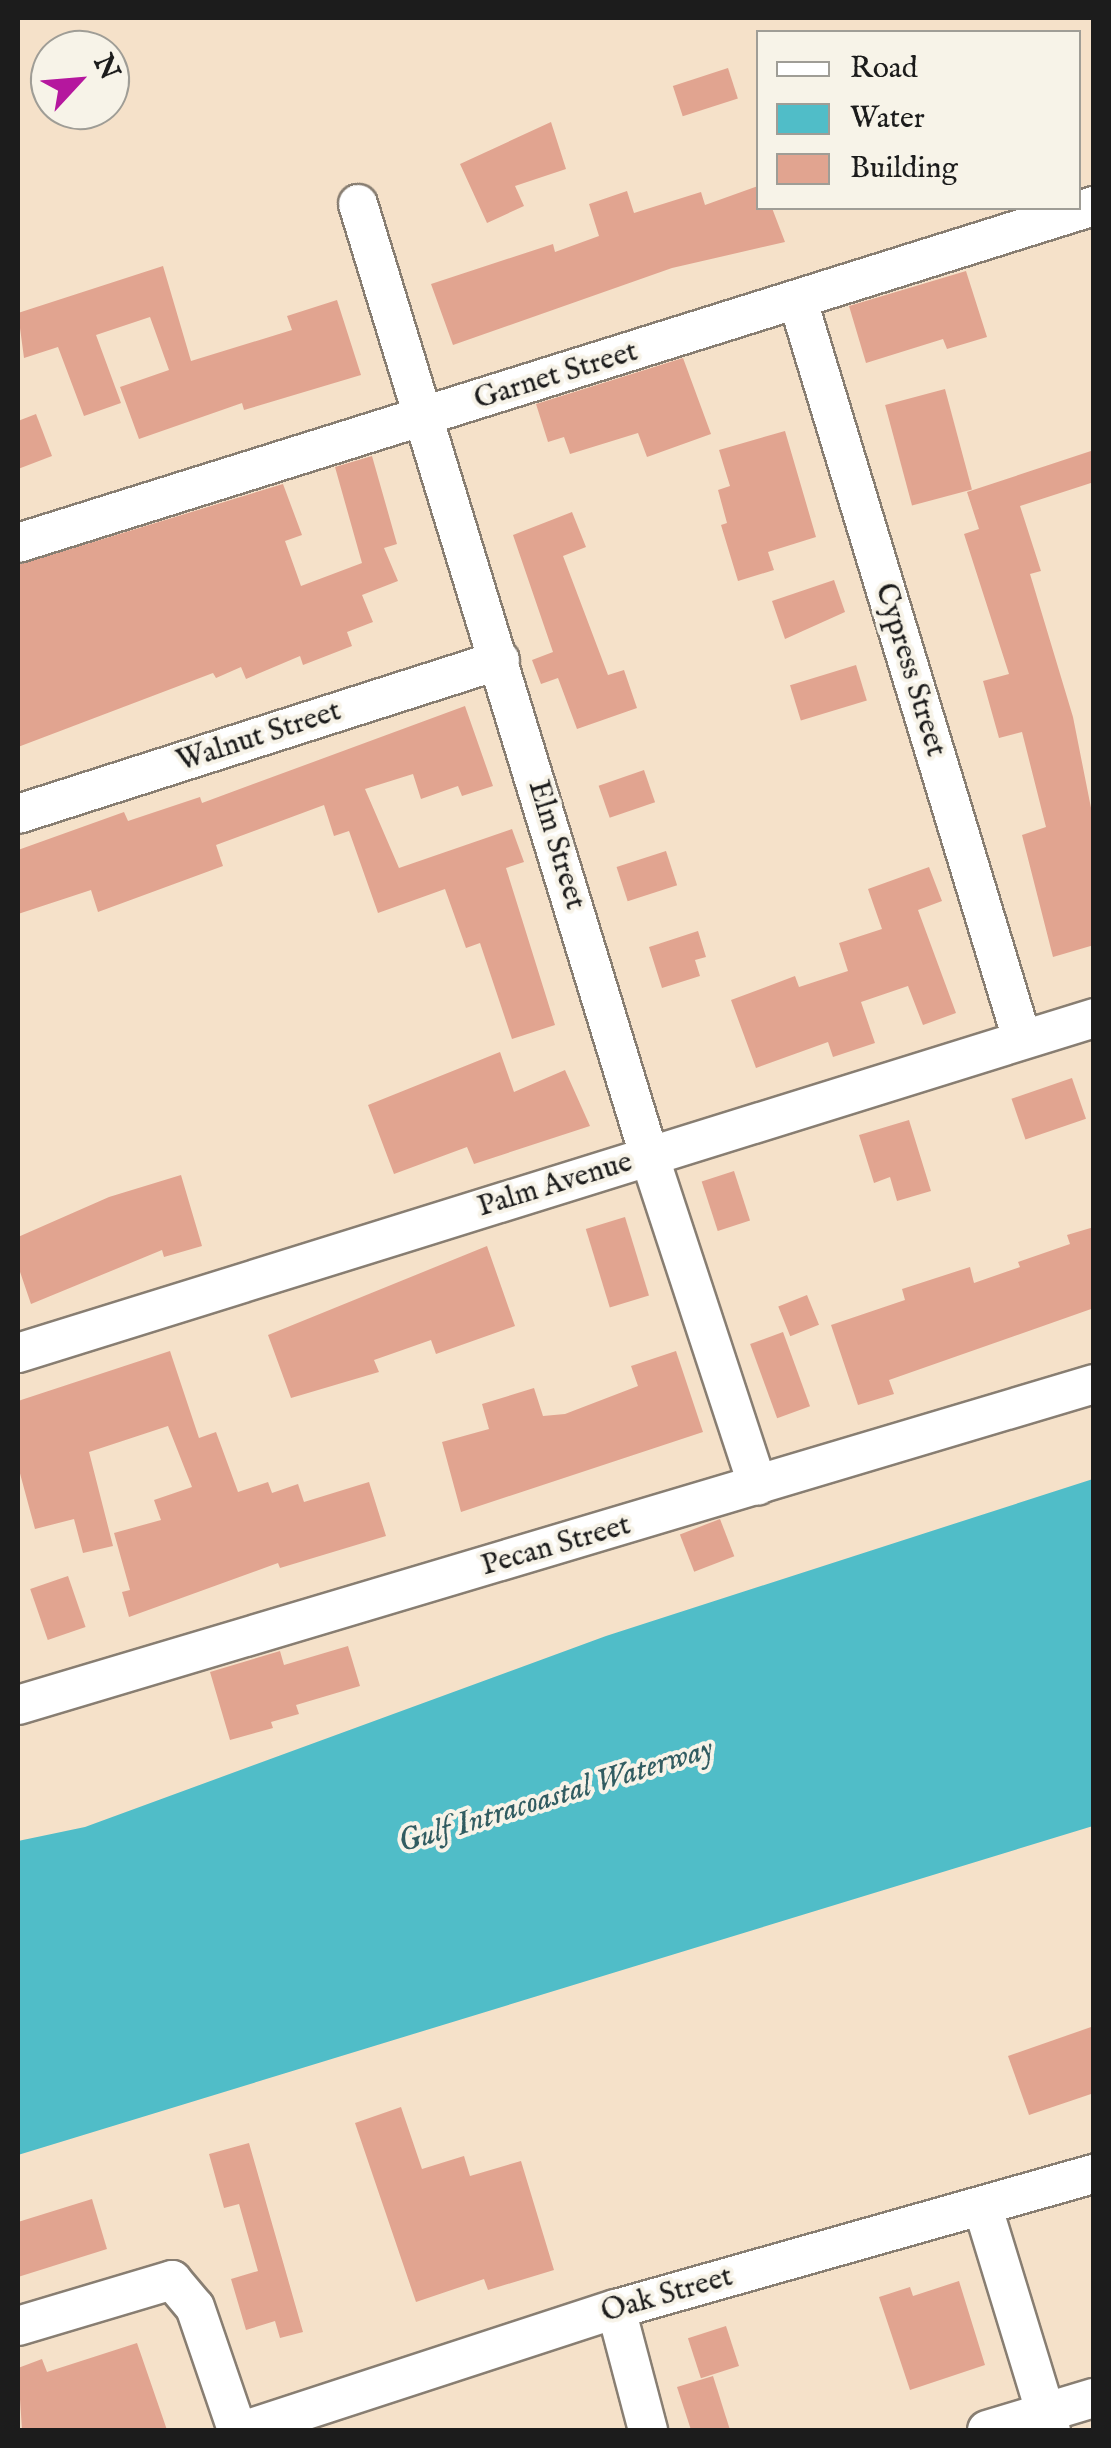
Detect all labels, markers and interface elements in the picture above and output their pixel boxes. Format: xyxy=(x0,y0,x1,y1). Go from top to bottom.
north arrow xyxy=(30,30,130,130)
legend xyxy=(756,30,1081,210)
text: N xyxy=(85,49,127,86)
text: Road xyxy=(850,50,918,88)
text: Water xyxy=(850,100,925,138)
text: Building xyxy=(850,150,958,188)
street label: Garnet Street xyxy=(470,334,642,418)
street label: Cypress Street xyxy=(867,579,953,761)
street label: Walnut Street xyxy=(172,694,346,780)
street label: Elm Street xyxy=(519,776,593,914)
street label: Palm Avenue xyxy=(473,1144,637,1226)
street label: Pecan Street xyxy=(477,1508,635,1584)
water label: Gulf Intracoastal Waterway xyxy=(394,1731,718,1863)
street label: Oak Street xyxy=(597,2259,737,2331)

